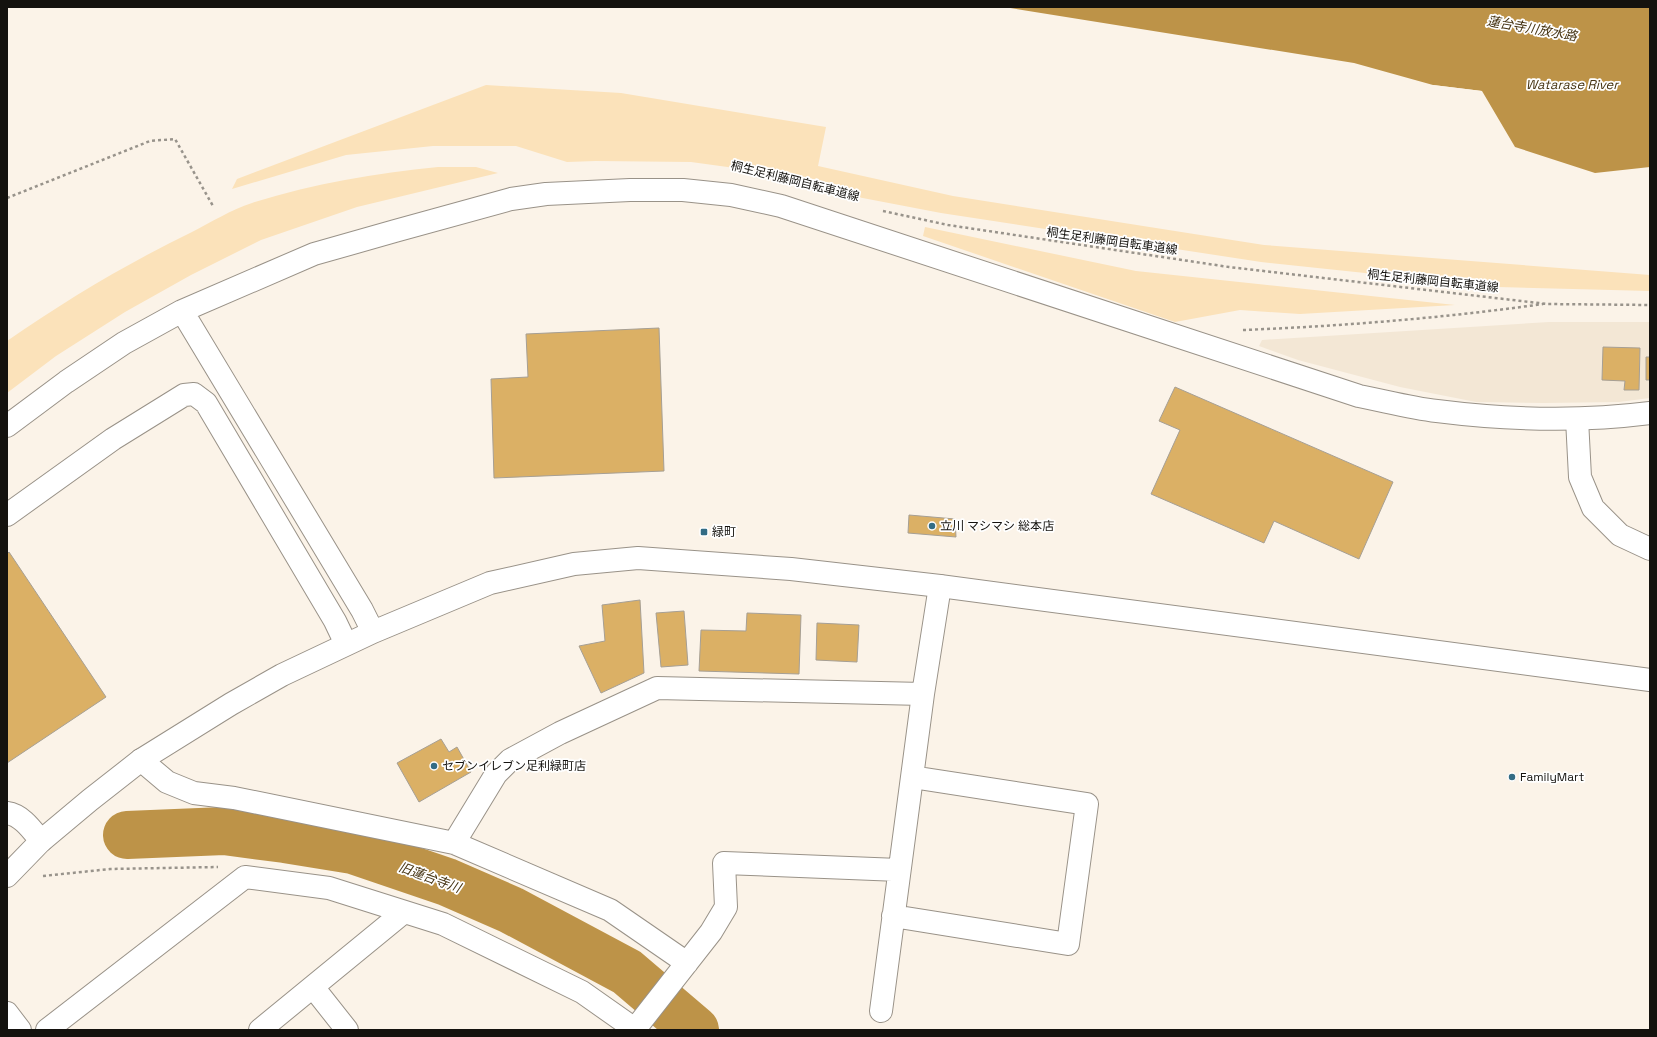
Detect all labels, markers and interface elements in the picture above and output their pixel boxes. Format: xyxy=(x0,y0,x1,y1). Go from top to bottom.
water label: 蓮台寺川放水路 xyxy=(1486,12,1579,45)
water label: Watarase River xyxy=(1526,76,1620,93)
street label: 桐生足利藤岡自転車道線 xyxy=(729,157,861,205)
street label: 桐生足利藤岡自転車道線 xyxy=(1046,224,1178,258)
street label: 桐生足利藤岡自転車道線 xyxy=(1367,266,1499,296)
place label: 立川 マシマシ 総本店 xyxy=(940,518,1054,534)
marker: 立川 マシマシ 総本店 xyxy=(927,521,937,531)
place label: 緑町 xyxy=(712,524,736,540)
marker: 緑町 xyxy=(699,527,709,537)
place label: セブンイレブン足利緑町店 xyxy=(442,758,586,774)
marker: セブンイレブン足利緑町店 xyxy=(429,761,439,771)
place label: FamilyMart xyxy=(1520,769,1584,785)
marker: FamilyMart xyxy=(1507,772,1517,782)
water label: 旧蓮台寺川 xyxy=(396,858,465,897)

